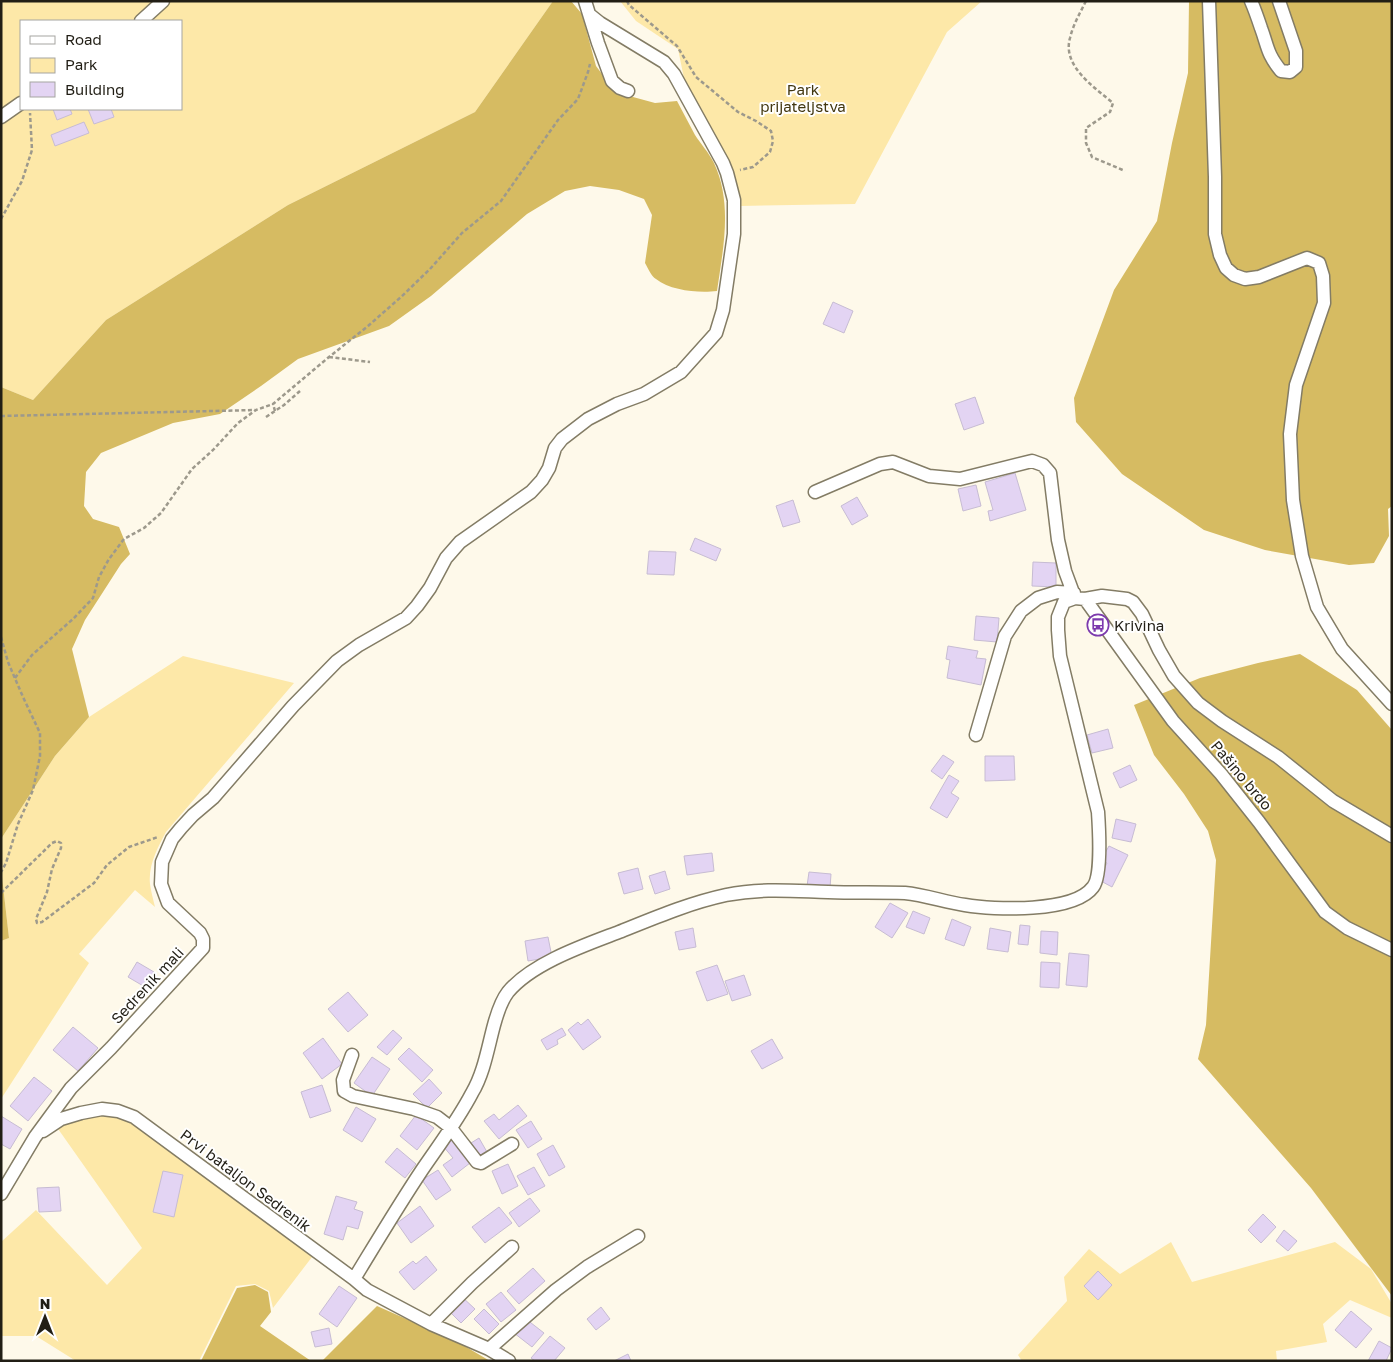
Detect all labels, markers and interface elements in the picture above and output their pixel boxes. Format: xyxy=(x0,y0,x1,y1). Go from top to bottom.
legend xyxy=(20,20,182,110)
text: Road xyxy=(65,30,102,48)
text: Park xyxy=(65,55,98,73)
text: Building xyxy=(65,80,125,98)
park label: Park prijateljstva xyxy=(760,80,846,115)
bus stop icon: Krivina xyxy=(1086,613,1110,637)
place label: Krivina xyxy=(1114,616,1164,634)
street label: Pašino brdo xyxy=(1208,737,1276,813)
street label: Sedrenik mali xyxy=(107,943,187,1027)
street label: Prvi bataljon Sedrenik xyxy=(177,1125,315,1235)
north arrow xyxy=(20,1292,70,1342)
text: N xyxy=(40,1295,50,1312)

